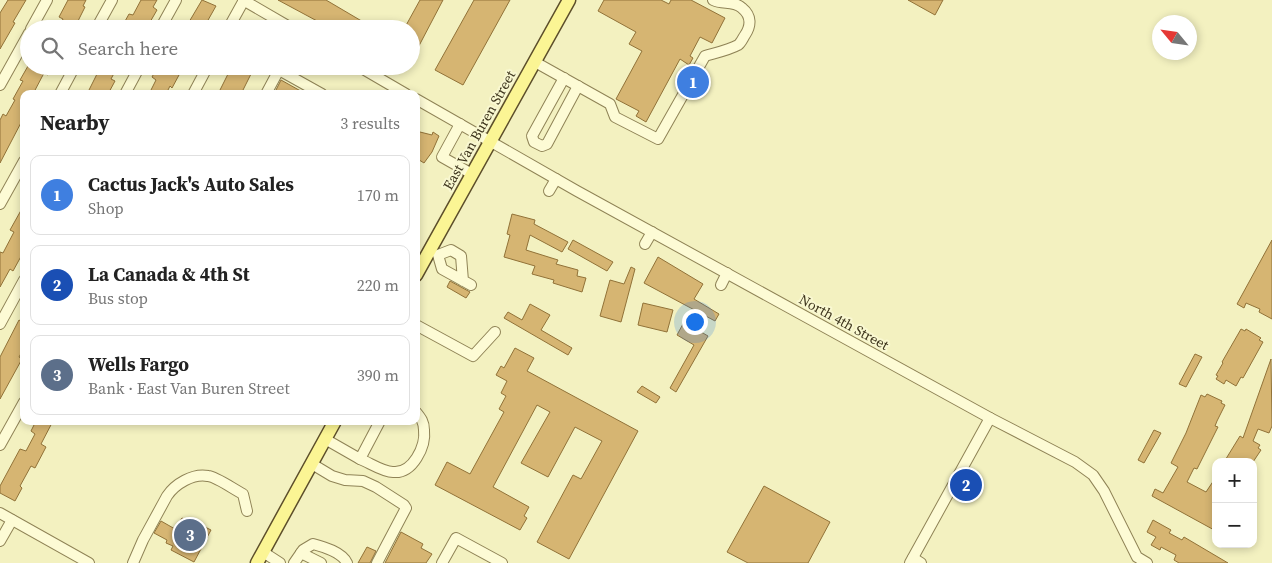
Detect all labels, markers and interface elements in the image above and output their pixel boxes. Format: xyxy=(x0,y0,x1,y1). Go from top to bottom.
north arrow xyxy=(1152,15,1197,60)
search box xyxy=(20,20,420,75)
icon: search xyxy=(38,34,66,62)
text: Search here xyxy=(78,35,178,61)
pin: 1 xyxy=(677,63,709,101)
street label: East Van Buren Street xyxy=(438,66,520,193)
text: Nearby xyxy=(40,108,110,137)
text: 3 results xyxy=(340,112,400,134)
text: Cactus Jack's Auto Sales xyxy=(88,171,294,197)
text: 1 xyxy=(53,184,61,206)
text: 170 m xyxy=(357,184,399,206)
text: Shop xyxy=(88,197,124,219)
text: La Canada & 4th St xyxy=(88,261,250,287)
text: 2 xyxy=(53,274,61,296)
text: 220 m xyxy=(357,274,399,296)
text: Bus stop xyxy=(88,287,148,309)
street label: North 4th Street xyxy=(796,289,893,355)
your location xyxy=(682,309,708,335)
text: Wells Fargo xyxy=(88,351,189,377)
text: 3 xyxy=(53,364,61,386)
text: 390 m xyxy=(357,364,399,386)
text: Bank · East Van Buren Street xyxy=(88,377,290,399)
map controls xyxy=(1212,458,1257,548)
button: + xyxy=(1212,458,1257,503)
pin: 2 xyxy=(950,466,982,504)
button: − xyxy=(1212,503,1257,548)
pin: 3 xyxy=(174,516,206,554)

